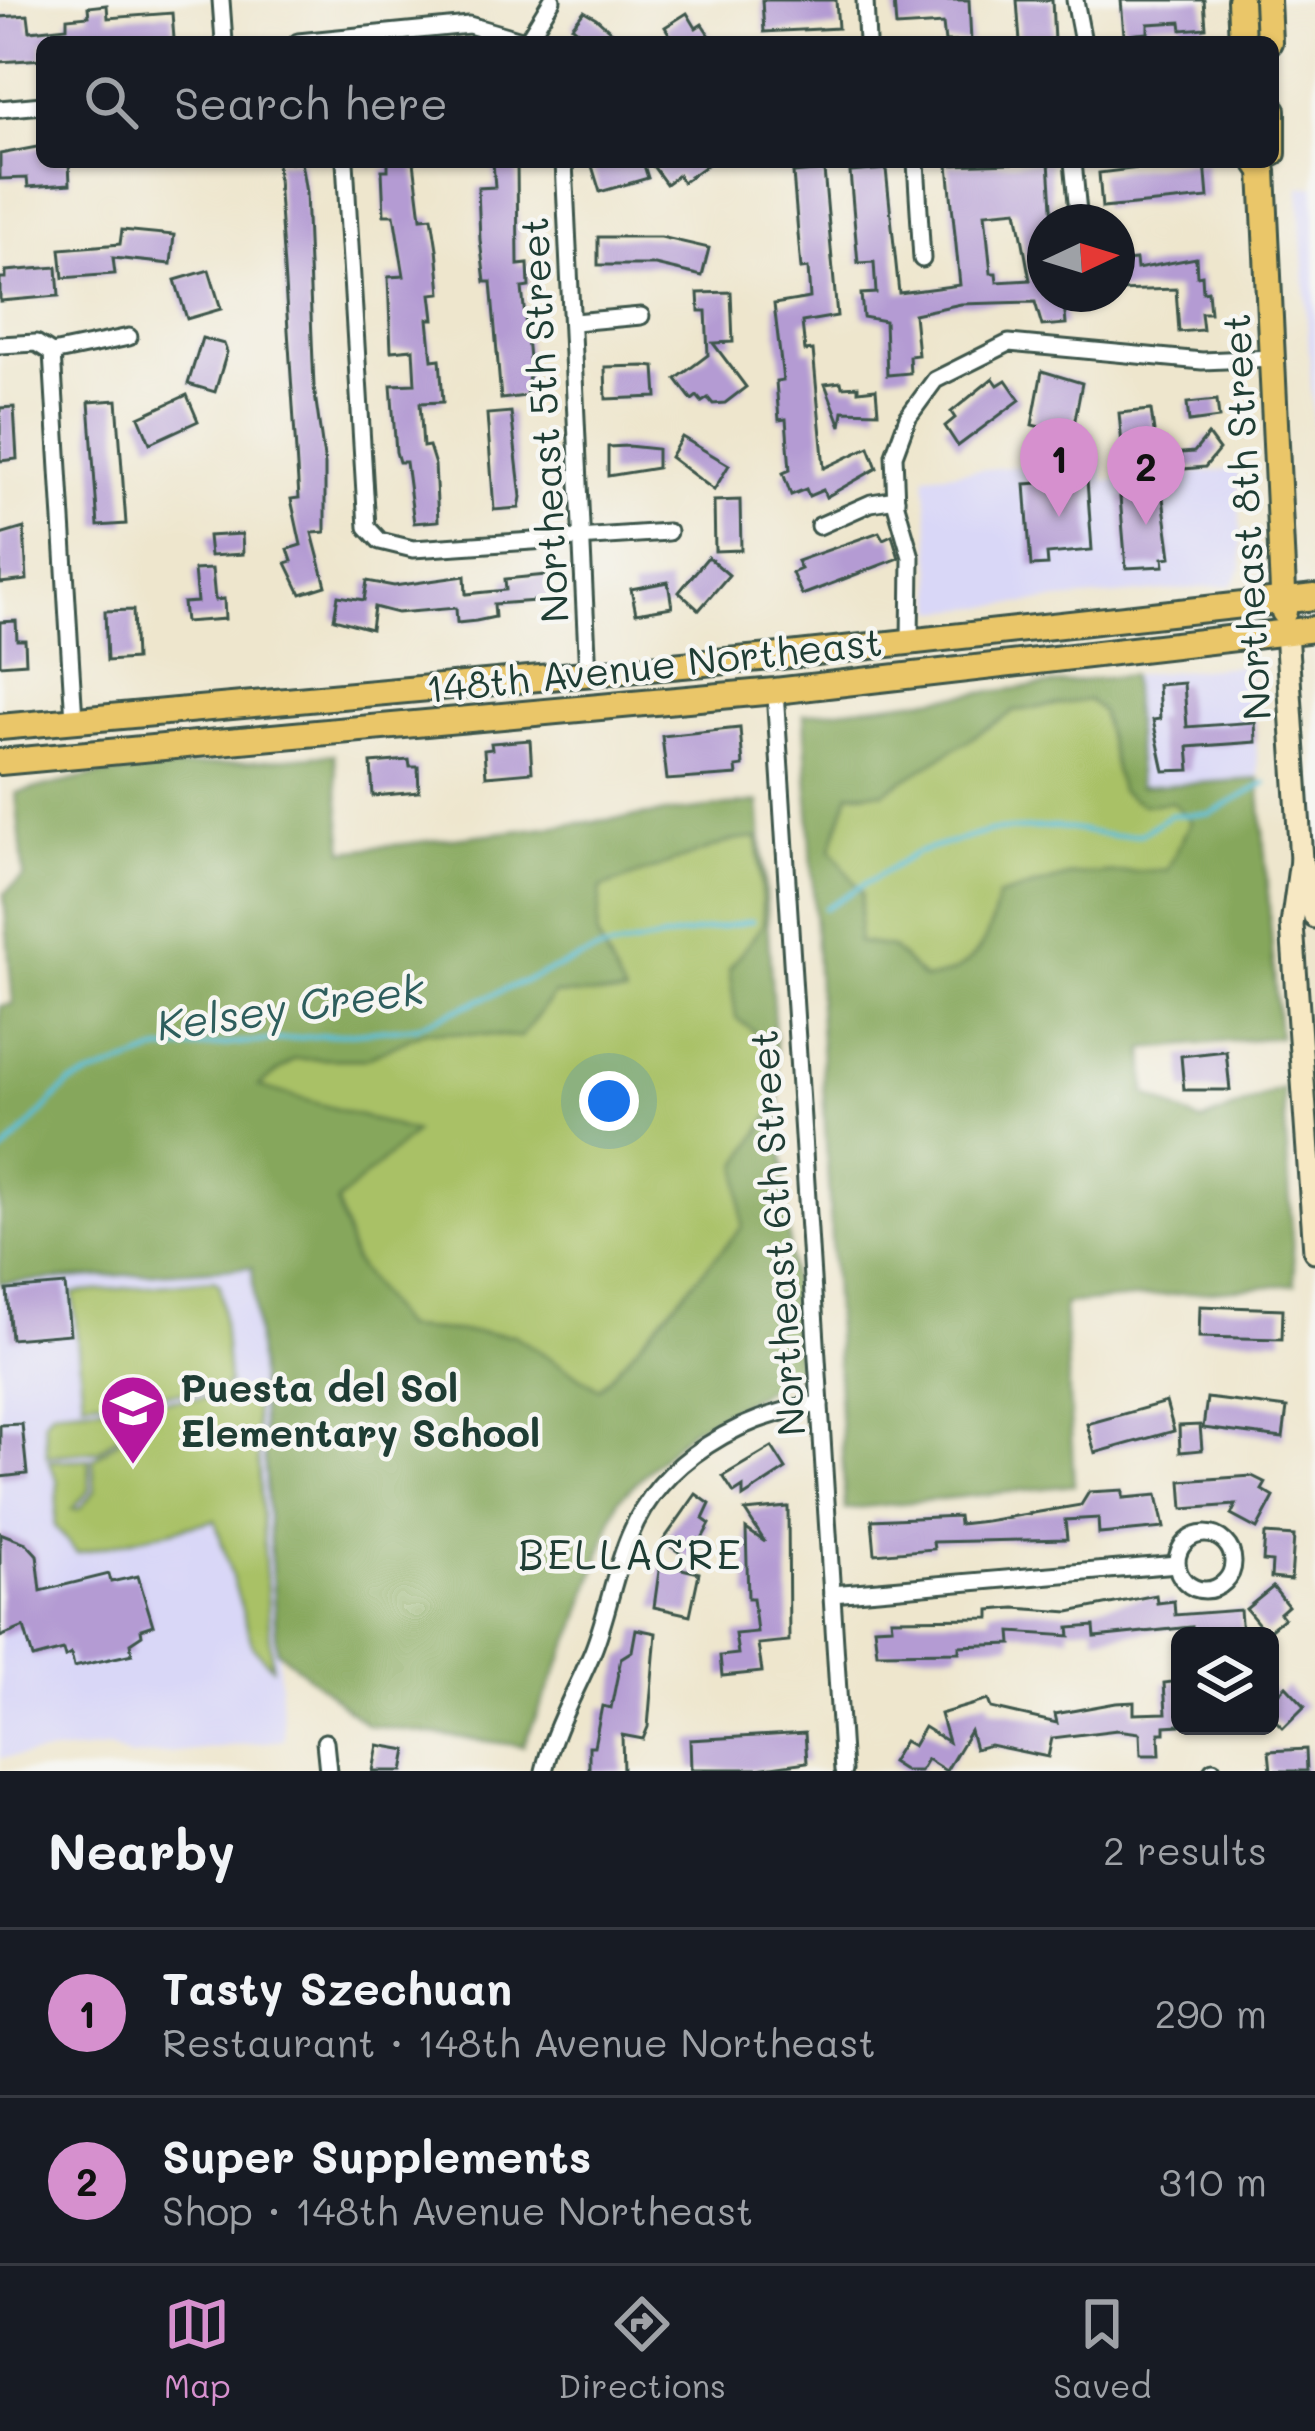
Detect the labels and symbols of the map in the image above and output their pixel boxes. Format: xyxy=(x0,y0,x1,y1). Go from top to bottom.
north arrow xyxy=(1027,204,1135,312)
street label: Northeast 5th Street xyxy=(507,216,579,624)
street label: Northeast 8th Street xyxy=(1209,312,1281,722)
pin: 1 xyxy=(1020,418,1098,517)
pin: 2 xyxy=(1107,426,1185,525)
street label: 148th Avenue Northeast xyxy=(423,615,885,713)
water label: Kelsey Creek xyxy=(153,960,428,1052)
street label: Northeast 6th Street xyxy=(736,1028,816,1438)
your location xyxy=(579,1071,639,1131)
place label: Puesta del Sol Elementary School xyxy=(180,1361,540,1457)
school or university icon: Puesta del Sol Elementary School xyxy=(98,1373,168,1467)
district label: BELLACRE xyxy=(518,1526,744,1581)

